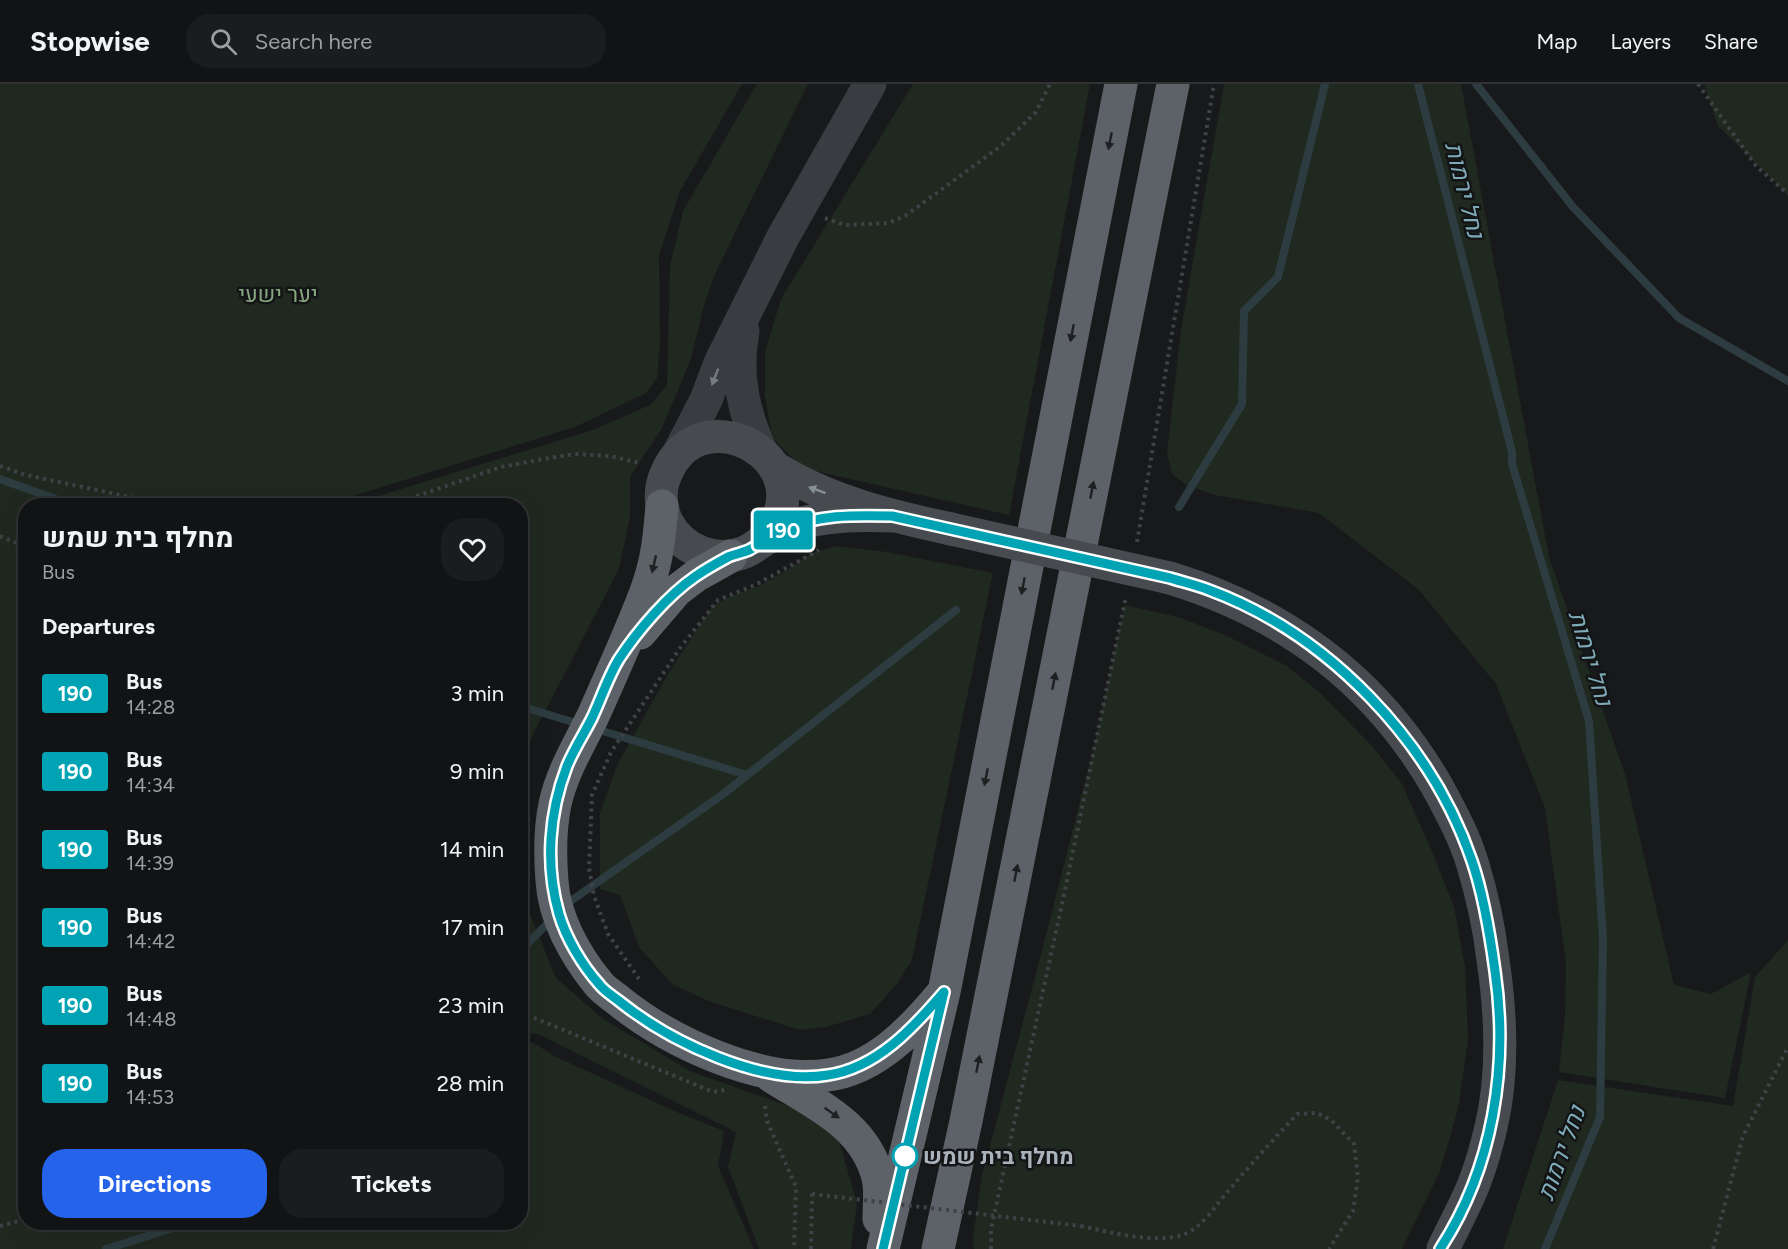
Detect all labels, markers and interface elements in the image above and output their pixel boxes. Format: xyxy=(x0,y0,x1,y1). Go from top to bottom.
search box xyxy=(186,14,606,68)
text: Stopwise xyxy=(30,24,150,58)
icon: search xyxy=(207,25,240,58)
text: Search here xyxy=(255,28,372,55)
text: Map xyxy=(1537,29,1577,54)
text: Layers xyxy=(1610,29,1671,54)
text: Share xyxy=(1704,29,1758,54)
one-way arrow xyxy=(1105,132,1114,151)
water label: נחל ירמות xyxy=(1439,139,1491,243)
park label: יער ישעי xyxy=(238,281,318,308)
one-way arrow xyxy=(1067,323,1076,342)
one-way arrow xyxy=(709,368,719,386)
one-way arrow xyxy=(1088,480,1097,499)
one-way arrow xyxy=(808,484,826,494)
line badge: 190 xyxy=(748,510,818,550)
button: heart xyxy=(441,518,504,581)
text: 190 xyxy=(766,518,800,543)
text: מחלף בית שמש xyxy=(42,520,234,554)
one-way arrow xyxy=(649,555,659,573)
text: Bus xyxy=(42,560,75,584)
one-way arrow xyxy=(1018,577,1027,596)
water label: נחל ירמות xyxy=(1563,607,1620,711)
text: Departures xyxy=(42,613,155,640)
text: Bus xyxy=(126,668,162,695)
one-way arrow xyxy=(1050,672,1059,691)
text: 3 min xyxy=(450,680,504,707)
text: 190 xyxy=(58,681,92,706)
text: 14:28 xyxy=(126,695,175,719)
text: Bus xyxy=(126,746,162,773)
text: 9 min xyxy=(450,758,504,785)
text: 190 xyxy=(58,759,92,784)
one-way arrow xyxy=(981,768,990,787)
text: 14:34 xyxy=(126,773,175,797)
text: Bus xyxy=(126,824,162,851)
text: 14 min xyxy=(440,836,504,863)
text: 190 xyxy=(58,837,92,862)
text: 14:39 xyxy=(126,851,174,875)
one-way arrow xyxy=(1012,863,1021,882)
text: Bus xyxy=(126,902,162,929)
text: 17 min xyxy=(442,914,504,941)
text: 190 xyxy=(58,915,92,940)
text: 14:42 xyxy=(126,929,175,953)
text: Bus xyxy=(126,980,162,1007)
text: 23 min xyxy=(438,992,504,1019)
text: 190 xyxy=(58,993,92,1018)
text: 14:48 xyxy=(126,1007,176,1031)
one-way arrow xyxy=(974,1054,983,1073)
text: Bus xyxy=(126,1058,162,1085)
text: 28 min xyxy=(437,1070,504,1097)
text: 190 xyxy=(58,1071,92,1096)
text: 14:53 xyxy=(126,1085,174,1109)
water label: נחל ירמות xyxy=(1531,1100,1592,1204)
one-way arrow xyxy=(823,1107,839,1119)
marker: מחלף בית שמש xyxy=(892,1143,918,1169)
place label: מחלף בית שמש xyxy=(923,1143,1074,1170)
button: Directions xyxy=(42,1149,267,1218)
button: Tickets xyxy=(279,1149,504,1218)

